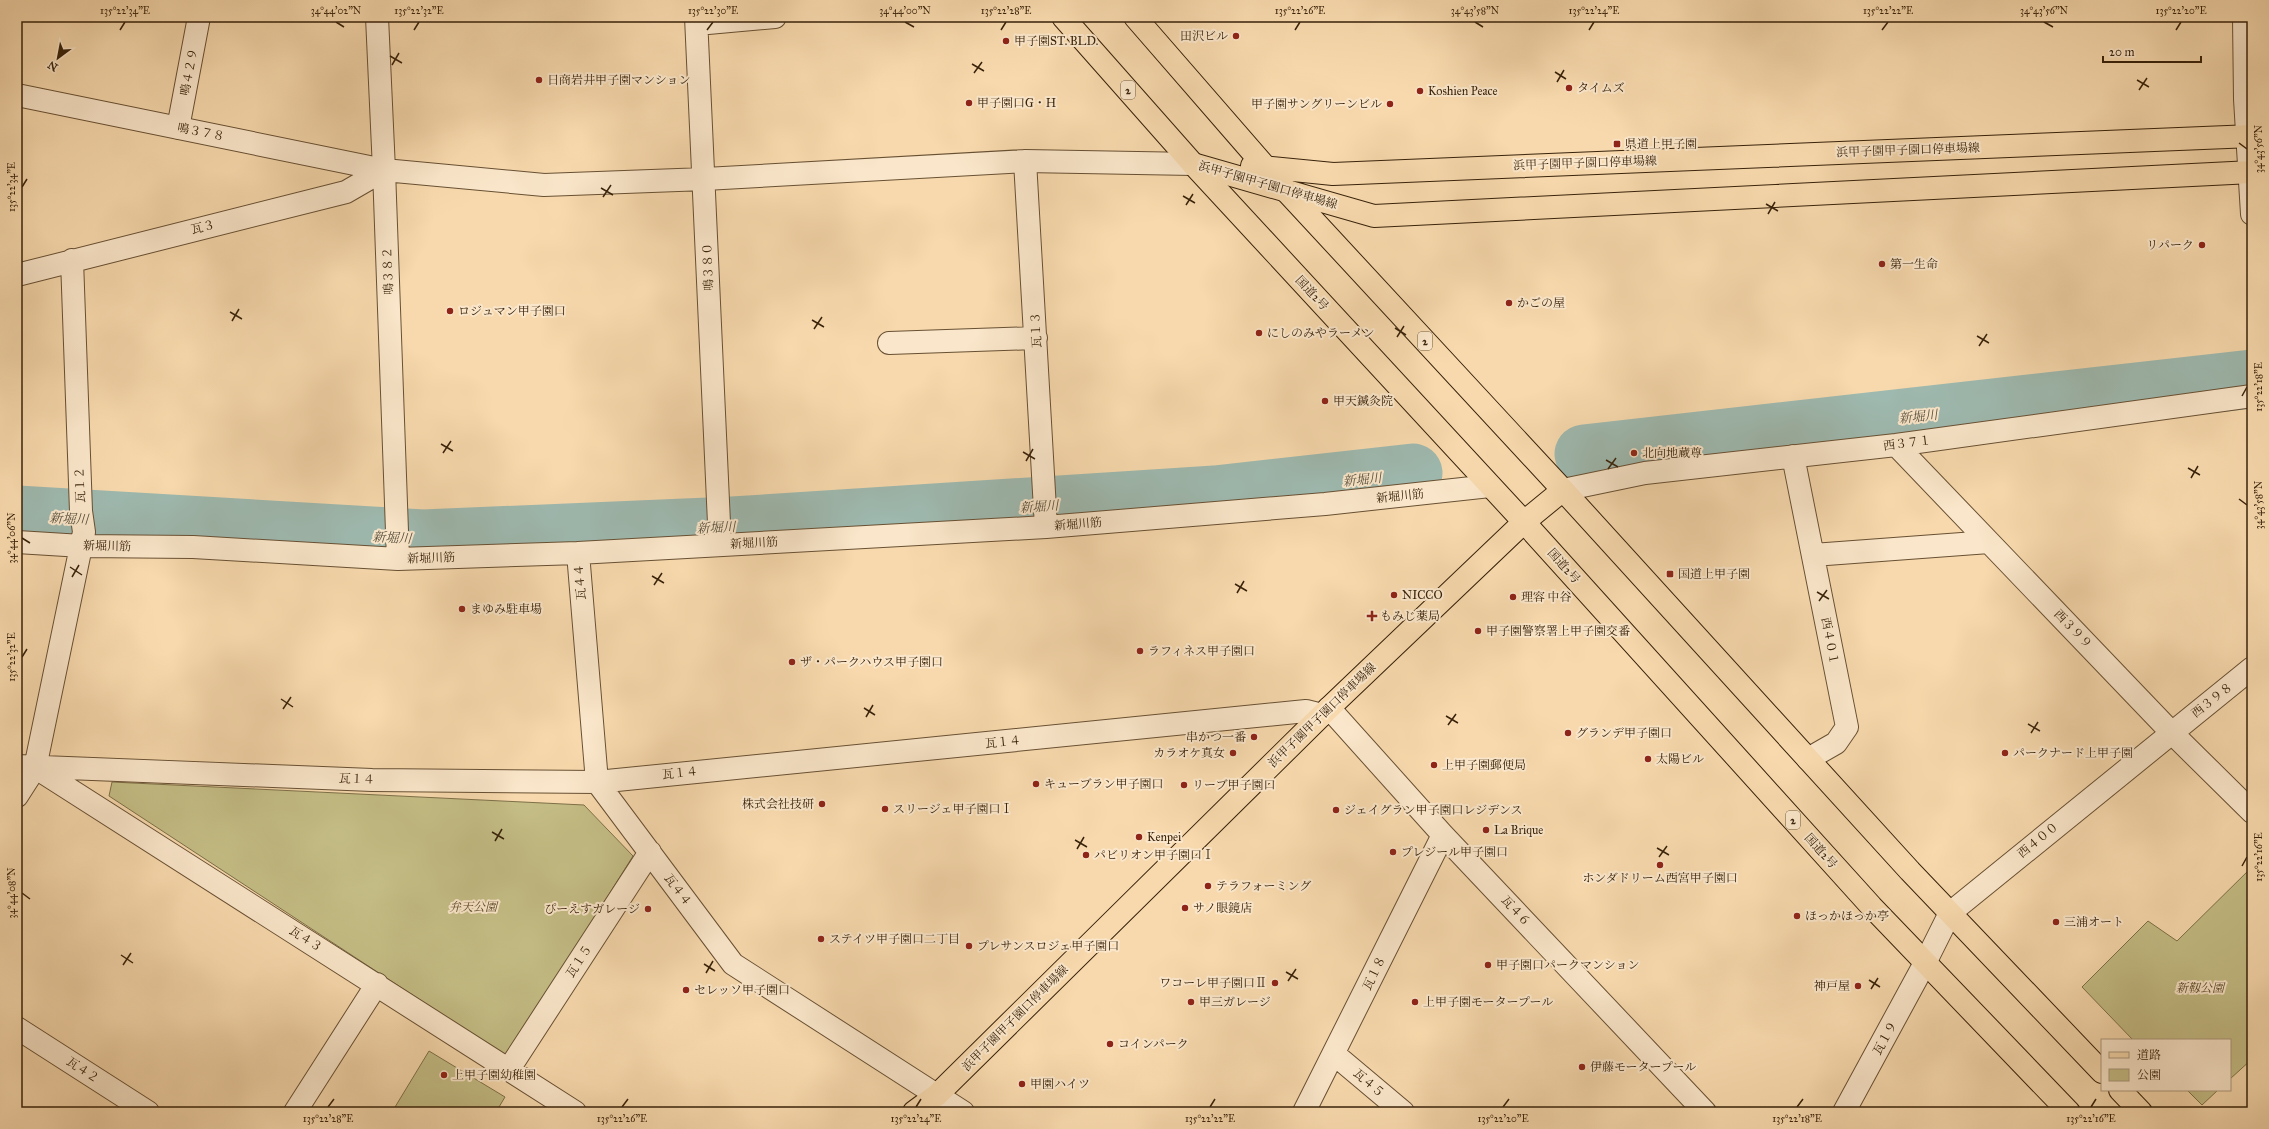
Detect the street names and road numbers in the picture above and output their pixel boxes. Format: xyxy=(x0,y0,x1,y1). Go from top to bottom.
street label: 鳴４２９ xyxy=(178,47,200,97)
road number: 2 xyxy=(1121,81,1135,99)
street label: 鳴３７８ xyxy=(176,121,226,143)
street label: 浜甲子園甲子園口停車場線 xyxy=(1836,140,1980,160)
street label: 浜甲子園甲子園口停車場線 xyxy=(1513,153,1657,173)
street label: 浜甲子園甲子園口停車場線 xyxy=(1197,158,1339,212)
street label: 瓦３ xyxy=(190,217,216,237)
street label: 鳴３８０ xyxy=(700,243,716,291)
street label: 鳴３８２ xyxy=(380,247,396,295)
street label: 国道2号 xyxy=(1293,273,1331,313)
street label: 瓦１３ xyxy=(1028,312,1044,348)
road number: 2 xyxy=(1418,332,1432,350)
street label: 西３７１ xyxy=(1882,433,1932,453)
street label: 瓦１２ xyxy=(72,467,88,503)
street label: 新堀川筋 xyxy=(1375,487,1425,505)
street label: 新堀川筋 xyxy=(1053,515,1103,533)
street label: 新堀川筋 xyxy=(730,535,778,551)
street label: 新堀川筋 xyxy=(83,539,131,553)
street label: 国道2号 xyxy=(1545,546,1583,586)
street label: 新堀川筋 xyxy=(407,550,455,566)
street label: 瓦４４ xyxy=(571,563,589,601)
street label: 西３９９ xyxy=(2051,607,2095,651)
street label: 西４０１ xyxy=(1819,616,1841,666)
street label: 浜甲子園甲子園口停車場線 xyxy=(1265,660,1379,770)
street label: 西３９８ xyxy=(2189,680,2235,720)
street label: 瓦１４ xyxy=(984,733,1022,751)
street label: 瓦１４ xyxy=(661,764,699,782)
street label: 瓦１４ xyxy=(339,771,375,787)
road number: 2 xyxy=(1786,811,1800,829)
street label: 西４００ xyxy=(2015,819,2061,861)
street label: 国道2号 xyxy=(1802,831,1840,871)
street label: 瓦４４ xyxy=(662,871,694,909)
street label: 瓦４６ xyxy=(1499,893,1533,929)
street label: 瓦４３ xyxy=(287,924,325,954)
street label: 瓦１５ xyxy=(563,942,595,980)
street label: 瓦１８ xyxy=(1360,954,1388,992)
street label: 浜甲子園甲子園口停車場線 xyxy=(959,962,1071,1074)
street label: 瓦１９ xyxy=(1870,1019,1900,1057)
street label: 瓦４２ xyxy=(64,1054,102,1086)
street label: 瓦４５ xyxy=(1351,1066,1387,1100)

